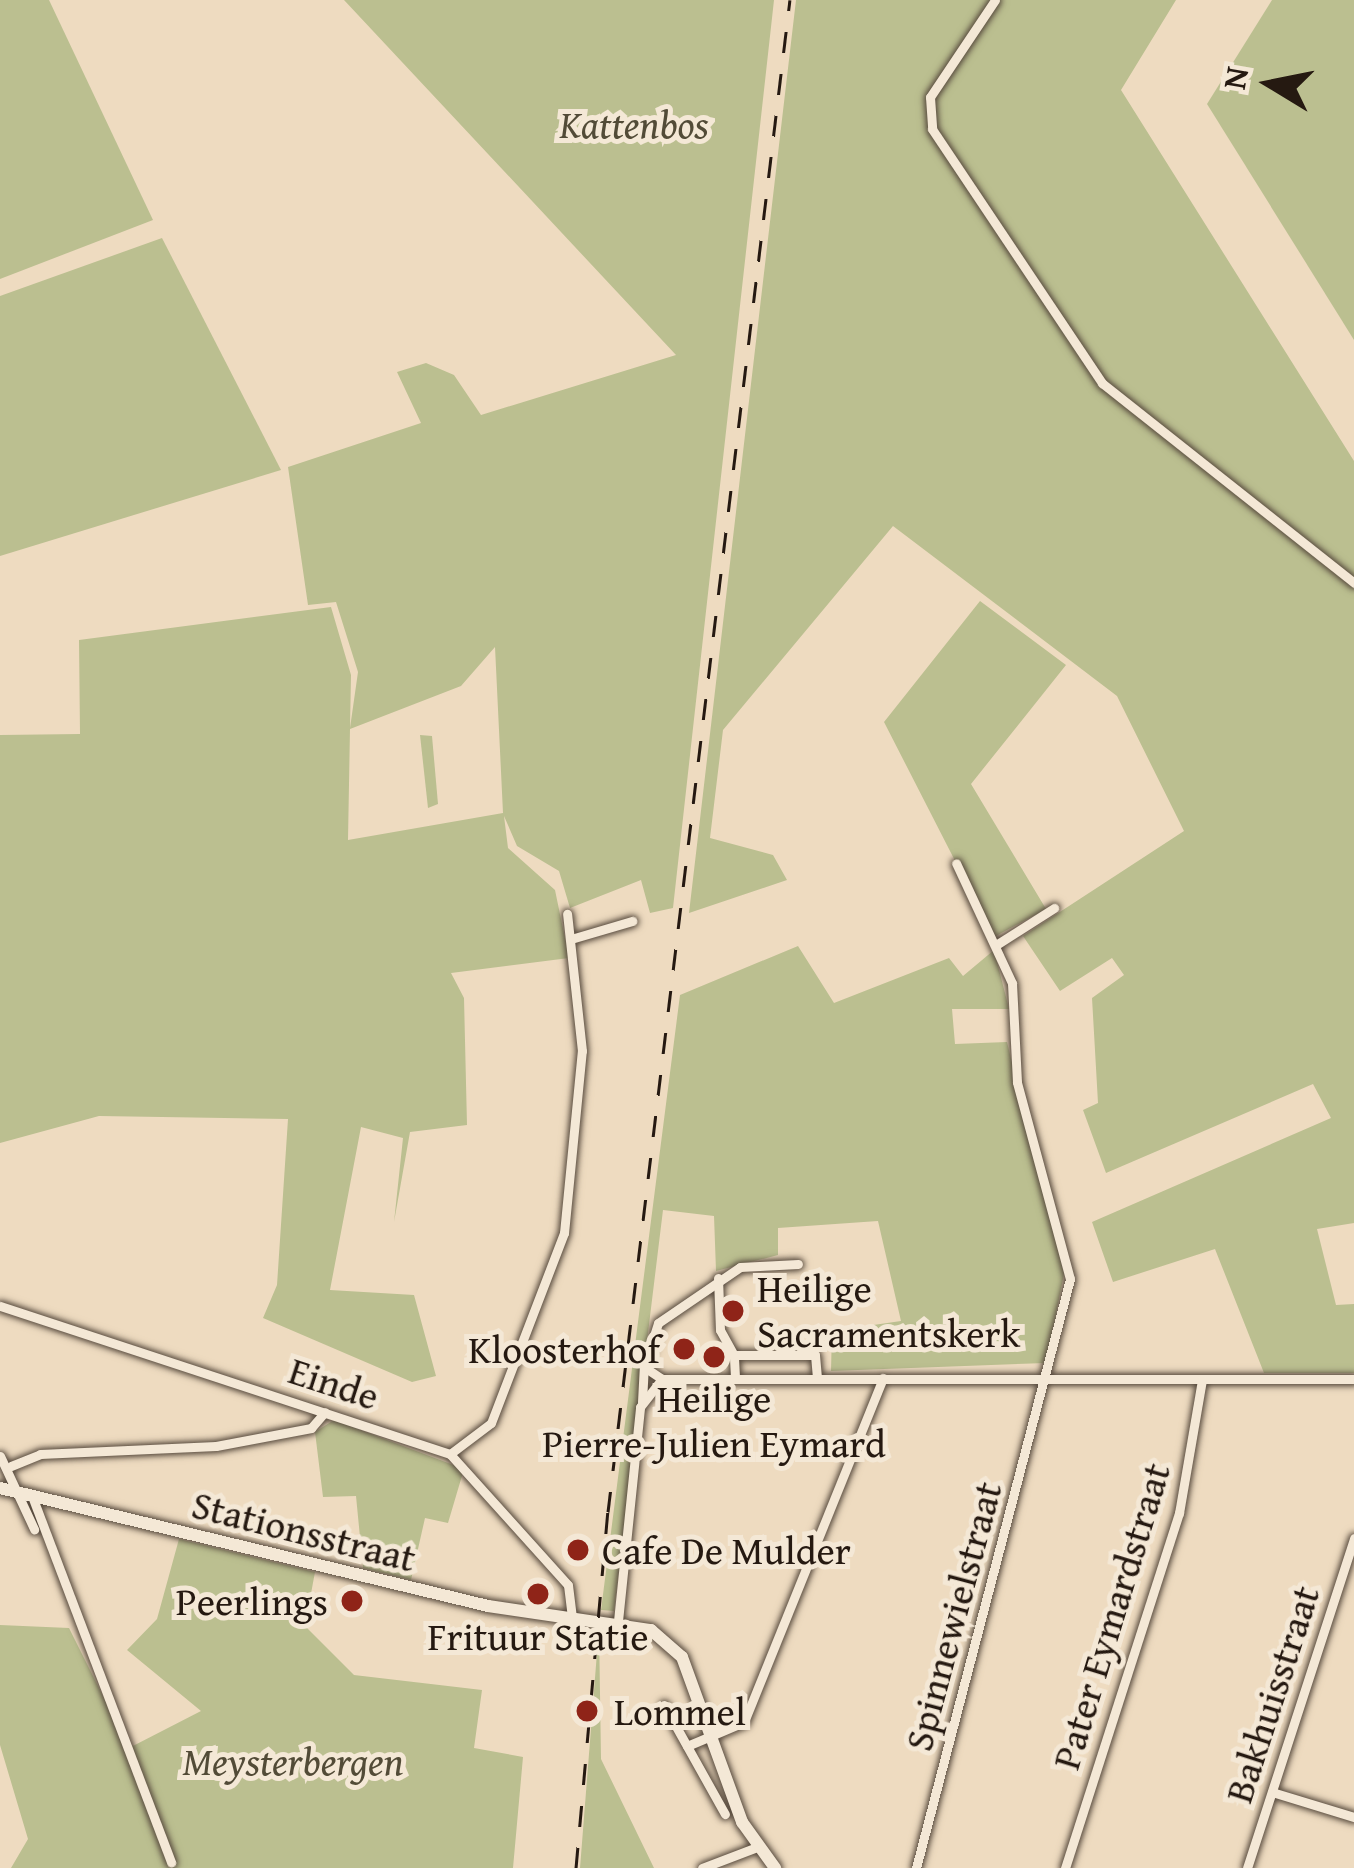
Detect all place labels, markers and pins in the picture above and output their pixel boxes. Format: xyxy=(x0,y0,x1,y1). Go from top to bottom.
place label: Heilige Sacramentskerk xyxy=(757,1266,1020,1357)
marker: Heilige Sacramentskerk xyxy=(720,1298,746,1324)
place label: Kloosterhof xyxy=(468,1326,660,1372)
marker: Kloosterhof xyxy=(671,1336,697,1362)
marker: Heilige Pierre-Julien Eymard xyxy=(701,1344,727,1370)
place label: Heilige Pierre-Julien Eymard xyxy=(542,1376,886,1467)
place label: Cafe De Mulder xyxy=(602,1527,851,1573)
marker: Cafe De Mulder xyxy=(565,1537,591,1563)
place label: Peerlings xyxy=(176,1578,328,1624)
marker: Frituur Statie xyxy=(525,1581,551,1607)
marker: Peerlings xyxy=(339,1588,365,1614)
place label: Frituur Statie xyxy=(428,1613,648,1659)
place label: Lommel xyxy=(614,1688,746,1734)
marker: Lommel xyxy=(571,1695,603,1727)

